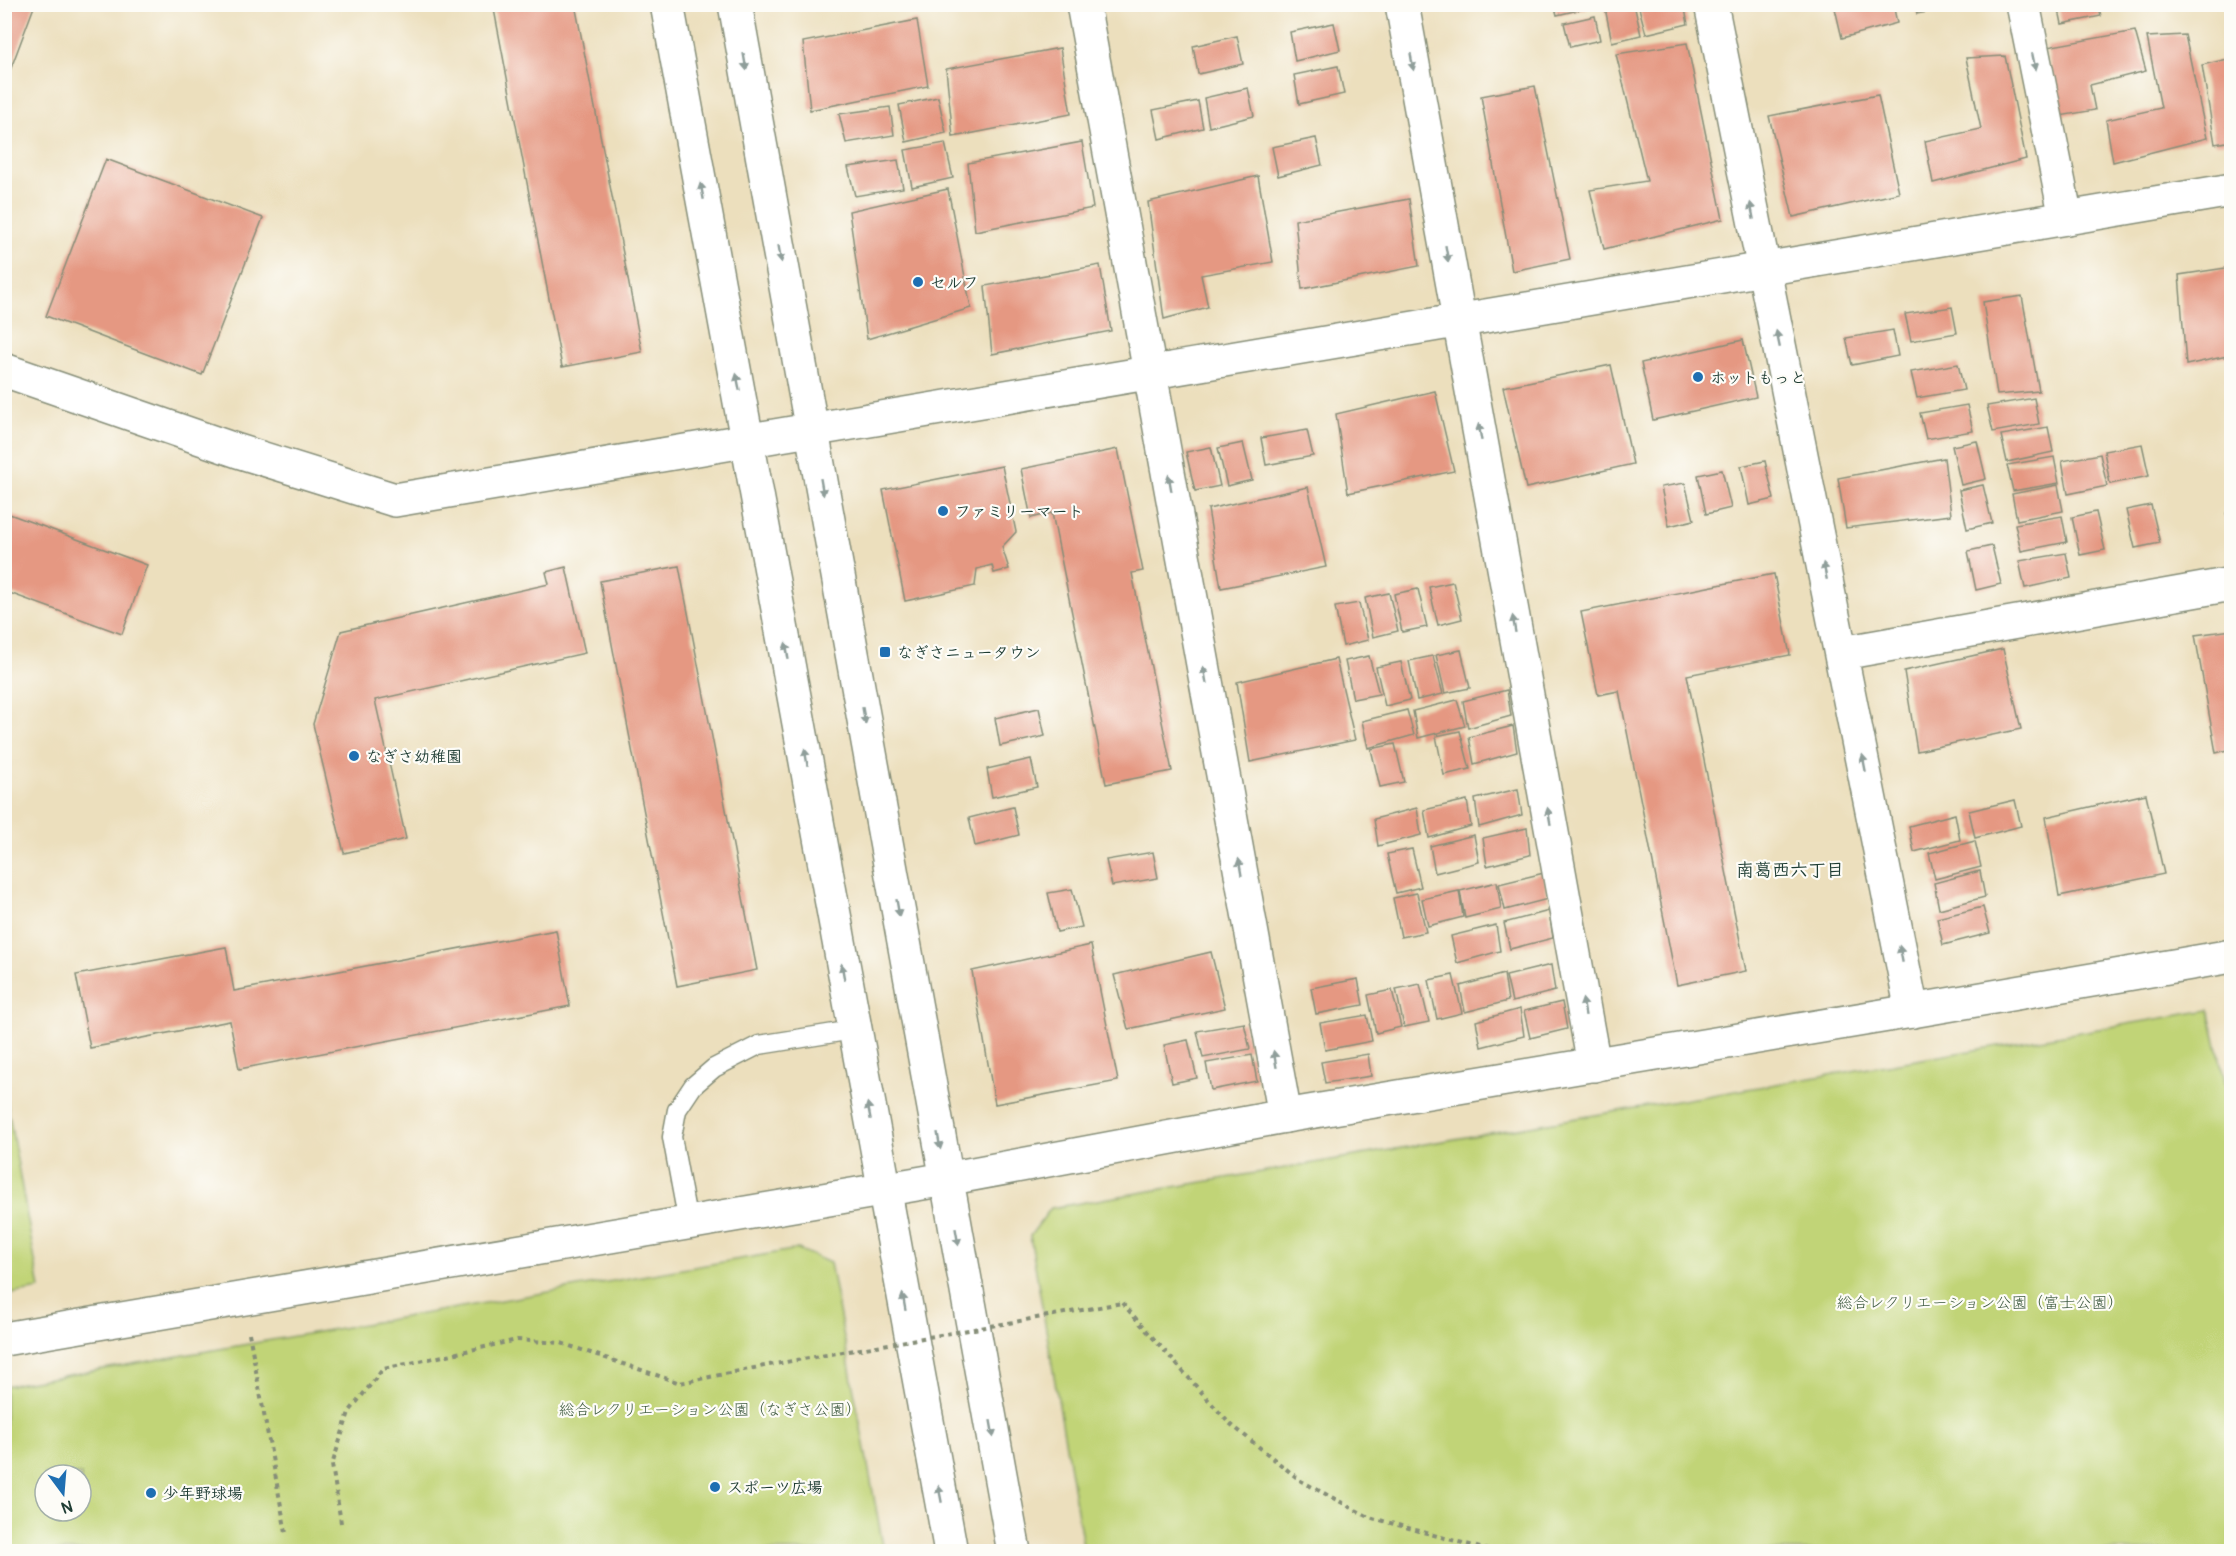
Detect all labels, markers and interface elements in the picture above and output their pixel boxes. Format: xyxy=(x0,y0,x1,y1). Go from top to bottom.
one-way arrow xyxy=(741,53,750,72)
one-way arrow xyxy=(1408,53,1417,72)
one-way arrow xyxy=(2030,53,2039,72)
one-way arrow xyxy=(697,181,706,200)
one-way arrow xyxy=(1747,202,1756,221)
one-way arrow xyxy=(776,245,785,264)
one-way arrow xyxy=(1443,245,1452,264)
place label: セルフ xyxy=(930,273,979,293)
marker: セルフ xyxy=(911,275,925,289)
one-way arrow xyxy=(1773,329,1782,348)
place label: ホットもっと xyxy=(1710,368,1806,388)
marker: ホットもっと xyxy=(1691,370,1705,384)
one-way arrow xyxy=(733,373,742,392)
one-way arrow xyxy=(1475,422,1484,441)
one-way arrow xyxy=(1165,473,1174,492)
one-way arrow xyxy=(818,478,827,497)
place label: ファミリーマート xyxy=(955,502,1084,522)
marker: ファミリーマート xyxy=(936,504,950,518)
one-way arrow xyxy=(1820,562,1830,581)
one-way arrow xyxy=(1510,614,1519,633)
one-way arrow xyxy=(782,641,791,660)
place label: なぎさニュータウン xyxy=(897,643,1041,663)
marker: なぎさニュータウン xyxy=(878,645,892,659)
one-way arrow xyxy=(1200,665,1209,684)
one-way arrow xyxy=(860,707,869,726)
place label: なぎさ幼稚園 xyxy=(366,747,462,767)
one-way arrow xyxy=(801,747,810,766)
marker: なぎさ幼稚園 xyxy=(347,749,361,763)
one-way arrow xyxy=(1859,753,1868,772)
one-way arrow xyxy=(1544,806,1553,825)
one-way arrow xyxy=(1235,857,1244,876)
district label: 南葛西六丁目 xyxy=(1736,859,1844,882)
one-way arrow xyxy=(894,899,903,918)
one-way arrow xyxy=(1896,944,1905,963)
one-way arrow xyxy=(839,962,848,981)
one-way arrow xyxy=(1579,998,1588,1017)
one-way arrow xyxy=(1270,1049,1279,1068)
one-way arrow xyxy=(864,1101,873,1120)
one-way arrow xyxy=(935,1132,944,1151)
one-way arrow xyxy=(953,1227,962,1246)
one-way arrow xyxy=(899,1293,908,1312)
park label: 総合レクリエーション公園（富士公園） xyxy=(1836,1293,2124,1313)
park label: 総合レクリエーション公園（なぎさ公園） xyxy=(558,1400,862,1420)
one-way arrow xyxy=(988,1419,997,1438)
north arrow xyxy=(33,1463,93,1523)
place label: スポーツ広場 xyxy=(727,1478,823,1498)
marker: スポーツ広場 xyxy=(708,1480,722,1494)
place label: 少年野球場 xyxy=(163,1484,243,1504)
one-way arrow xyxy=(935,1484,944,1503)
marker: 少年野球場 xyxy=(144,1486,158,1500)
text: N xyxy=(59,1495,75,1518)

